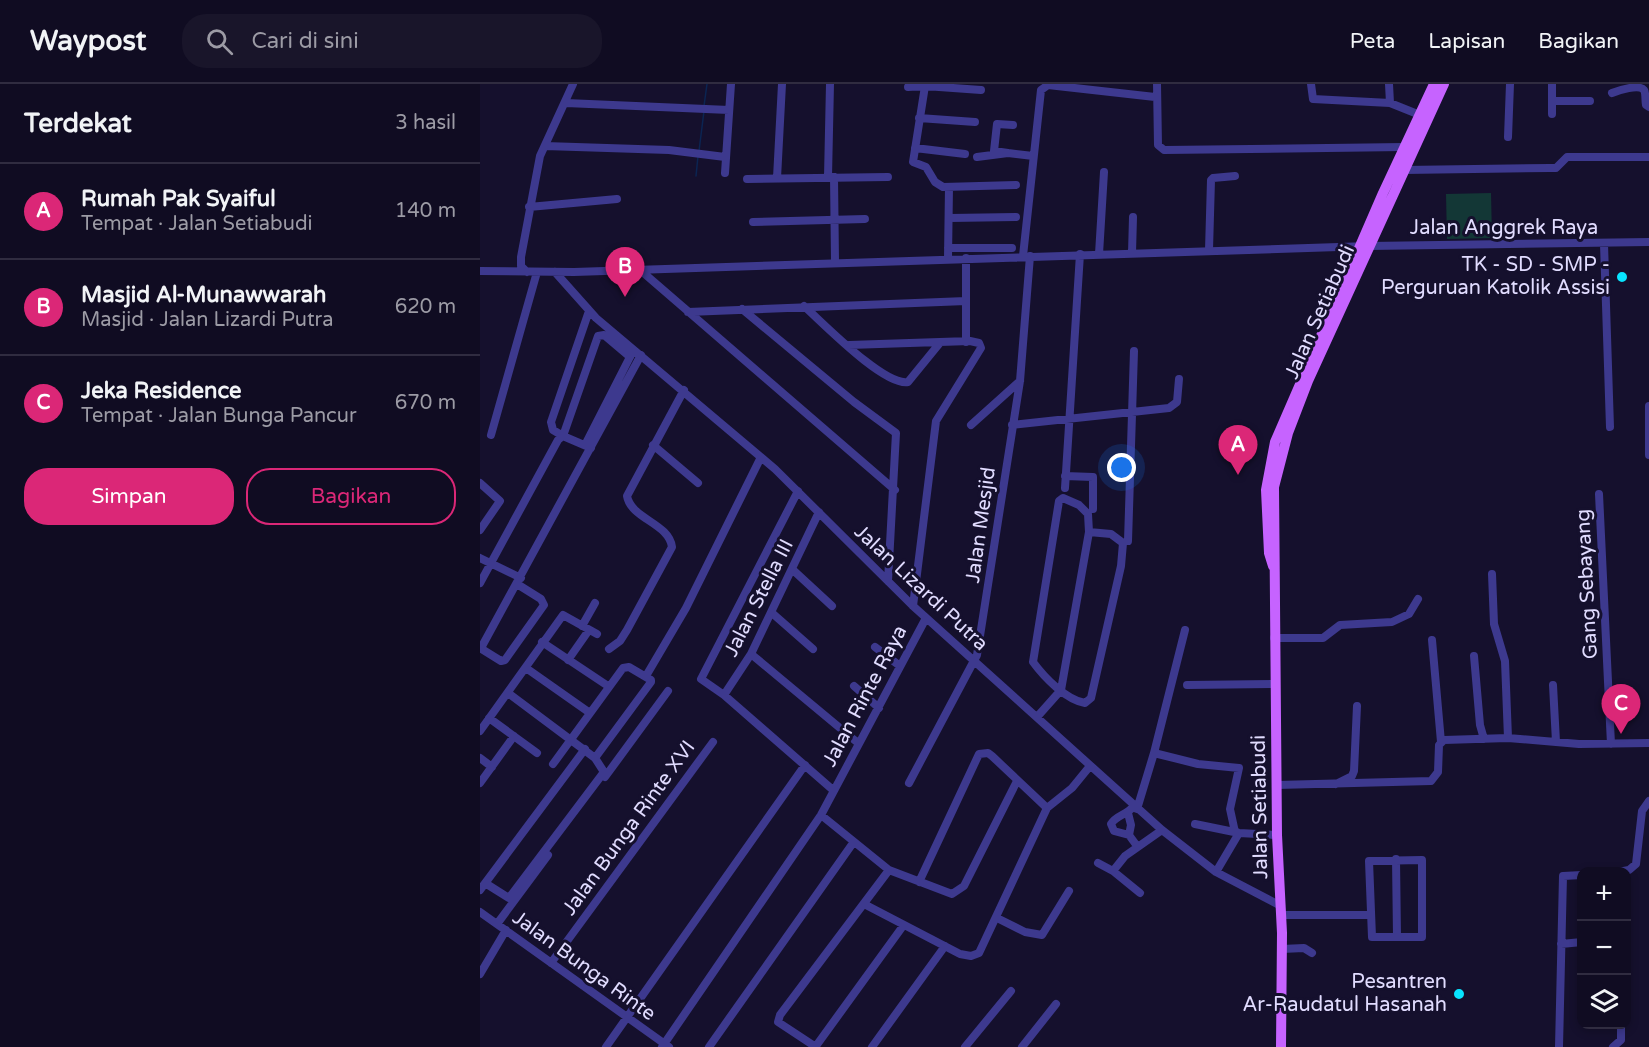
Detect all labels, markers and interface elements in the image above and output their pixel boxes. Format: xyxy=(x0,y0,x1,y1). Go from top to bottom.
search box xyxy=(182,14,602,68)
text: Waypost xyxy=(30,24,146,58)
icon: search xyxy=(203,25,236,58)
text: Cari di sini xyxy=(251,28,359,54)
text: Peta xyxy=(1350,29,1395,54)
text: Lapisan xyxy=(1428,29,1505,54)
text: Bagikan xyxy=(1538,29,1619,54)
text: Terdekat xyxy=(24,108,132,139)
text: 3 hasil xyxy=(395,111,456,135)
text: Rumah Pak Syaiful xyxy=(81,186,276,212)
text: A xyxy=(36,199,51,223)
text: 140 m xyxy=(395,199,456,223)
text: Tempat · Jalan Setiabudi xyxy=(81,212,313,236)
street label: Jalan Anggrek Raya xyxy=(1410,216,1598,240)
street label: Jalan Setiabudi xyxy=(1280,241,1360,383)
pin: B xyxy=(606,248,644,297)
place label: TK - SD - SMP - Perguruan Katolik Assisi xyxy=(1381,253,1610,300)
marker: TK - SD - SMP - Perguruan Katolik Assisi xyxy=(1615,270,1629,284)
text: Masjid Al-Munawwarah xyxy=(81,282,326,308)
text: B xyxy=(37,295,50,319)
text: 620 m xyxy=(395,295,456,319)
text: Masjid · Jalan Lizardi Putra xyxy=(81,308,333,332)
text: Jeka Residence xyxy=(81,378,242,404)
text: C xyxy=(37,391,50,415)
text: 670 m xyxy=(395,391,456,415)
text: Tempat · Jalan Bunga Pancur xyxy=(81,404,357,428)
pin: A xyxy=(1218,426,1257,475)
your location xyxy=(1107,453,1136,482)
street label: Jalan Mesjid xyxy=(961,465,1001,585)
button: Simpan xyxy=(24,468,234,525)
button: Bagikan xyxy=(246,468,456,525)
street label: Gang Sebayang xyxy=(1571,508,1603,660)
street label: Jalan Lizardi Putra xyxy=(849,520,993,656)
street label: Jalan Stella III xyxy=(719,535,799,661)
street label: Jalan Rinte Raya xyxy=(818,621,912,771)
pin: C xyxy=(1602,684,1640,734)
street label: Jalan Setiabudi xyxy=(1247,735,1273,879)
street label: Jalan Bunga Rinte XVI xyxy=(558,736,700,920)
map controls xyxy=(1577,867,1631,1029)
button: + xyxy=(1577,867,1631,921)
street label: Jalan Bunga Rinte xyxy=(508,906,660,1026)
button: − xyxy=(1577,921,1631,975)
place label: Pesantren Ar-Raudatul Hasanah xyxy=(1242,970,1447,1017)
button: layers xyxy=(1577,975,1631,1029)
marker: Pesantren Ar-Raudatul Hasanah xyxy=(1452,987,1466,1001)

